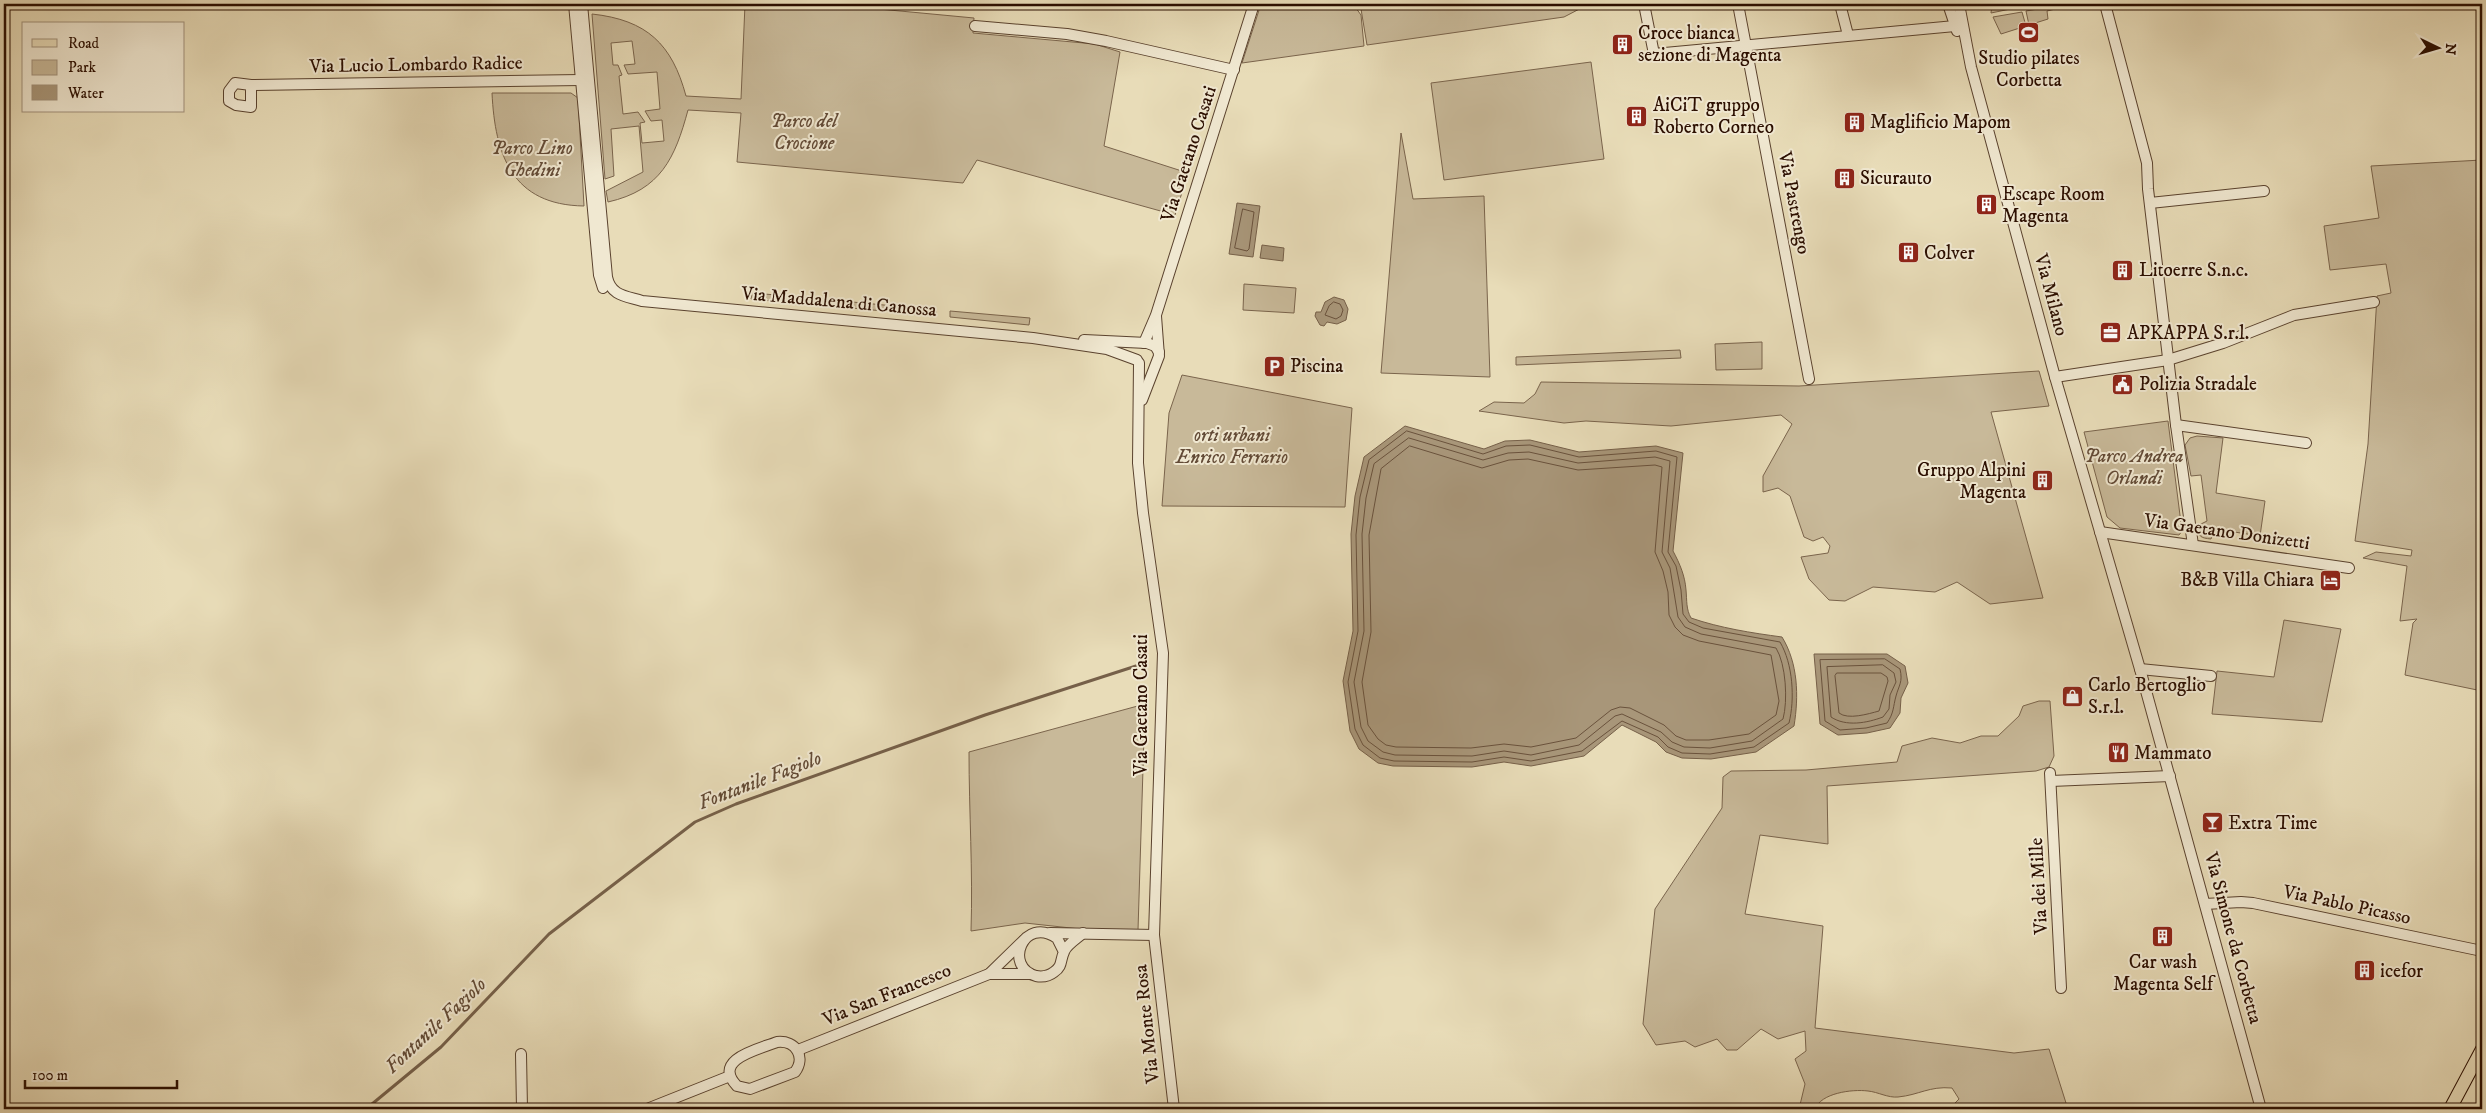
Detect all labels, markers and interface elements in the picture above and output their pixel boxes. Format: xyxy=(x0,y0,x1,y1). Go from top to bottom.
sports icon: Studio pilates Corbetta xyxy=(2017,20,2041,44)
legend xyxy=(22,22,185,112)
place label: Croce bianca sezione di Magenta xyxy=(1638,22,1781,67)
north arrow xyxy=(2414,22,2464,72)
building icon: Croce bianca sezione di Magenta xyxy=(1610,32,1634,56)
text: Road xyxy=(68,34,100,53)
text: N xyxy=(2440,43,2459,56)
place label: Studio pilates Corbetta xyxy=(1978,47,2080,92)
street label: Via Lucio Lombardo Radice xyxy=(308,52,523,78)
text: Park xyxy=(68,58,97,77)
street label: Via Gaetano Casati xyxy=(1156,83,1222,226)
text: Water xyxy=(67,84,104,103)
place label: AiCiT gruppo Roberto Corneo xyxy=(1653,94,1774,139)
building icon: AiCiT gruppo Roberto Corneo xyxy=(1625,104,1649,128)
park label: Parco del Crocione xyxy=(771,110,839,155)
building icon: Maglificio Mapom xyxy=(1842,110,1866,134)
place label: Maglificio Mapom xyxy=(1870,111,2011,134)
park label: Parco Lino Ghedini xyxy=(491,137,573,182)
street label: Via Pastrengo xyxy=(1773,149,1815,256)
building icon: Sicurauto xyxy=(1832,166,1856,190)
place label: Sicurauto xyxy=(1860,167,1932,190)
place label: Escape Room Magenta xyxy=(2002,183,2105,228)
building icon: Escape Room Magenta xyxy=(1974,193,1998,217)
building icon: Colver xyxy=(1896,241,1920,265)
place label: Colver xyxy=(1924,242,1975,265)
street label: Via Milano xyxy=(2029,250,2073,339)
building icon: Litoerre S.n.c. xyxy=(2111,258,2135,282)
place label: Litoerre S.n.c. xyxy=(2139,259,2248,282)
street label: Via Maddalena di Canossa xyxy=(739,282,938,322)
office icon: APKAPPA S.r.l. xyxy=(2099,321,2123,345)
place label: APKAPPA S.r.l. xyxy=(2127,322,2249,345)
parking icon: Piscina xyxy=(1262,354,1286,378)
place label: Piscina xyxy=(1290,355,1343,378)
public building icon: Polizia Stradale xyxy=(2111,372,2135,396)
place label: Polizia Stradale xyxy=(2139,373,2257,396)
park label: orti urbani Enrico Ferrario xyxy=(1175,424,1288,469)
park label: Parco Andrea Orlandi xyxy=(2085,445,2183,490)
place label: Gruppo Alpini Magenta xyxy=(1917,459,2026,504)
building icon: Gruppo Alpini Magenta xyxy=(2030,469,2054,493)
street label: Via Gaetano Donizetti xyxy=(2142,509,2311,555)
hotel icon: B&B Villa Chiara xyxy=(2318,568,2342,592)
place label: B&B Villa Chiara xyxy=(2180,569,2314,592)
street label: Via Gaetano Casati xyxy=(1130,634,1153,777)
place label: Carlo Bertoglio S.r.l. xyxy=(2088,674,2206,719)
shop icon: Carlo Bertoglio S.r.l. xyxy=(2060,684,2084,708)
restaurant icon: Mammato xyxy=(2106,741,2130,765)
place label: Mammato xyxy=(2134,742,2211,765)
water label: Fontanile Fagiolo xyxy=(695,746,825,816)
bar icon: Extra Time xyxy=(2200,811,2224,835)
place label: Extra Time xyxy=(2228,812,2317,835)
street label: Via dei Mille xyxy=(2025,837,2053,936)
street label: Via Simone da Corbetta xyxy=(2199,849,2267,1026)
street label: Via Pablo Picasso xyxy=(2280,880,2413,930)
building icon: Car wash Magenta Self xyxy=(2151,924,2175,948)
place label: Car wash Magenta Self xyxy=(2113,951,2216,996)
street label: Via San Francesco xyxy=(818,959,955,1032)
building icon: icefor xyxy=(2352,959,2376,983)
place label: icefor xyxy=(2380,960,2423,983)
street label: Via Monte Rosa xyxy=(1129,963,1165,1086)
water label: Fontanile Fagiolo xyxy=(380,973,492,1079)
scale bar xyxy=(25,1058,178,1090)
text: 100 m xyxy=(32,1066,68,1085)

